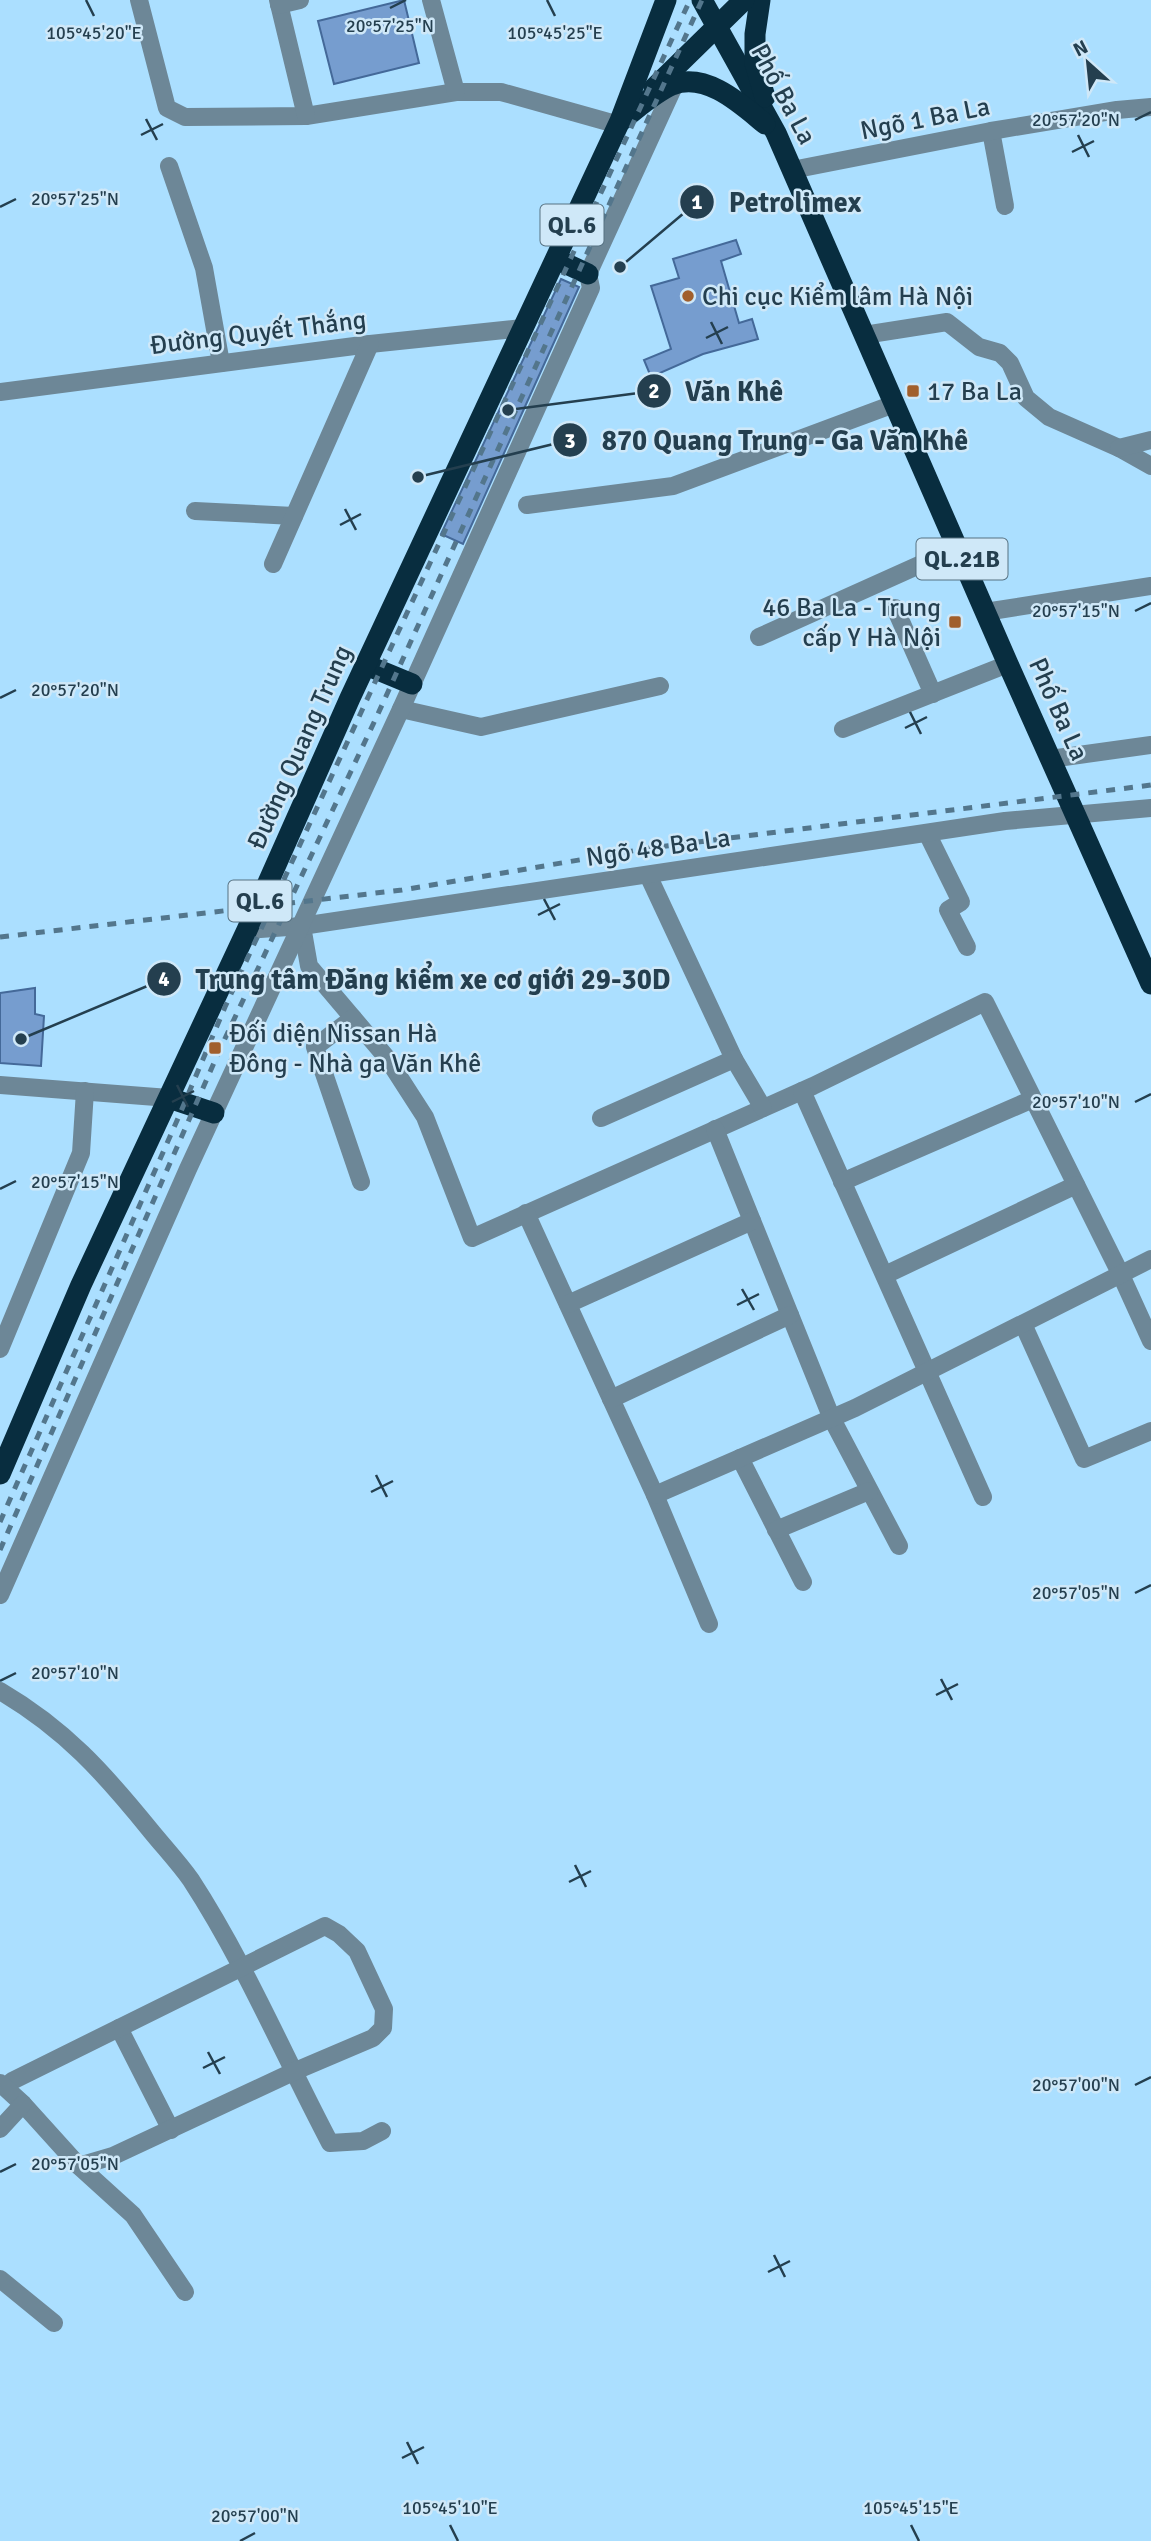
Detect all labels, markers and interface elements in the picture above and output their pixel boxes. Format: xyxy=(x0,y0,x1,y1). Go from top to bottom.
text: 20°57'25"N xyxy=(346,15,434,37)
text: 105°45'20"E xyxy=(46,22,142,44)
text: 105°45'25"E xyxy=(507,22,603,44)
north arrow xyxy=(1053,28,1123,98)
text: N xyxy=(1069,35,1092,62)
street label: Phố Ba La xyxy=(743,39,823,150)
street label: Ngõ 1 Ba La xyxy=(858,91,993,147)
text: 20°57'20"N xyxy=(1032,109,1120,131)
callout: Petrolimex xyxy=(680,177,875,226)
text: Petrolimex xyxy=(729,186,862,220)
text: 20°57'25"N xyxy=(31,188,119,210)
text: 1 xyxy=(691,189,703,215)
road number: QL.6 xyxy=(540,205,604,246)
place label: Chi cục Kiểm lâm Hà Nội xyxy=(702,281,973,313)
marker: Chi cục Kiểm lâm Hà Nội xyxy=(680,288,696,304)
street label: Đường Quyết Thắng xyxy=(148,304,368,362)
callout: Văn Khê xyxy=(636,366,797,415)
text: Văn Khê xyxy=(685,375,783,409)
place label: 17 Ba La xyxy=(927,376,1022,408)
text: 2 xyxy=(648,378,660,404)
marker: 17 Ba La xyxy=(905,383,921,399)
callout: 870 Quang Trung - Ga Văn Khê xyxy=(553,416,982,465)
text: 870 Quang Trung - Ga Văn Khê xyxy=(602,424,968,458)
text: 3 xyxy=(564,428,576,454)
road number: QL.21B xyxy=(916,538,1007,580)
place label: 46 Ba La - Trung cấp Y Hà Nội xyxy=(762,592,941,654)
text: 20°57'15"N xyxy=(1032,600,1120,622)
marker: 46 Ba La - Trung cấp Y Hà Nội xyxy=(947,614,963,630)
street label: Đường Quang Trung xyxy=(241,640,359,854)
street label: Phố Ba La xyxy=(1021,653,1095,766)
text: 20°57'20"N xyxy=(31,679,119,701)
street label: Ngõ 48 Ba La xyxy=(584,822,732,874)
road number: QL.6 xyxy=(229,880,292,922)
callout: Trung tâm Đăng kiểm xe cơ giới 29-30D xyxy=(147,954,685,1003)
text: Trung tâm Đăng kiểm xe cơ giới 29-30D xyxy=(196,961,670,997)
text: 4 xyxy=(158,966,170,992)
place label: Đối diện Nissan Hà Đông - Nhà ga Văn Khê xyxy=(229,1018,481,1080)
marker: Đối diện Nissan Hà Đông - Nhà ga Văn Khê xyxy=(207,1040,223,1056)
text: 20°57'10"N xyxy=(1032,1091,1120,1113)
text: 20°57'15"N xyxy=(31,1171,119,1193)
text: 20°57'05"N xyxy=(1032,1582,1120,1604)
text: 20°57'10"N xyxy=(31,1662,119,1684)
text: 20°57'00"N xyxy=(1032,2074,1120,2096)
text: 20°57'05"N xyxy=(31,2153,119,2175)
text: 105°45'10"E xyxy=(402,2497,498,2519)
text: 105°45'15"E xyxy=(863,2497,959,2519)
text: 20°57'00"N xyxy=(211,2505,299,2527)

